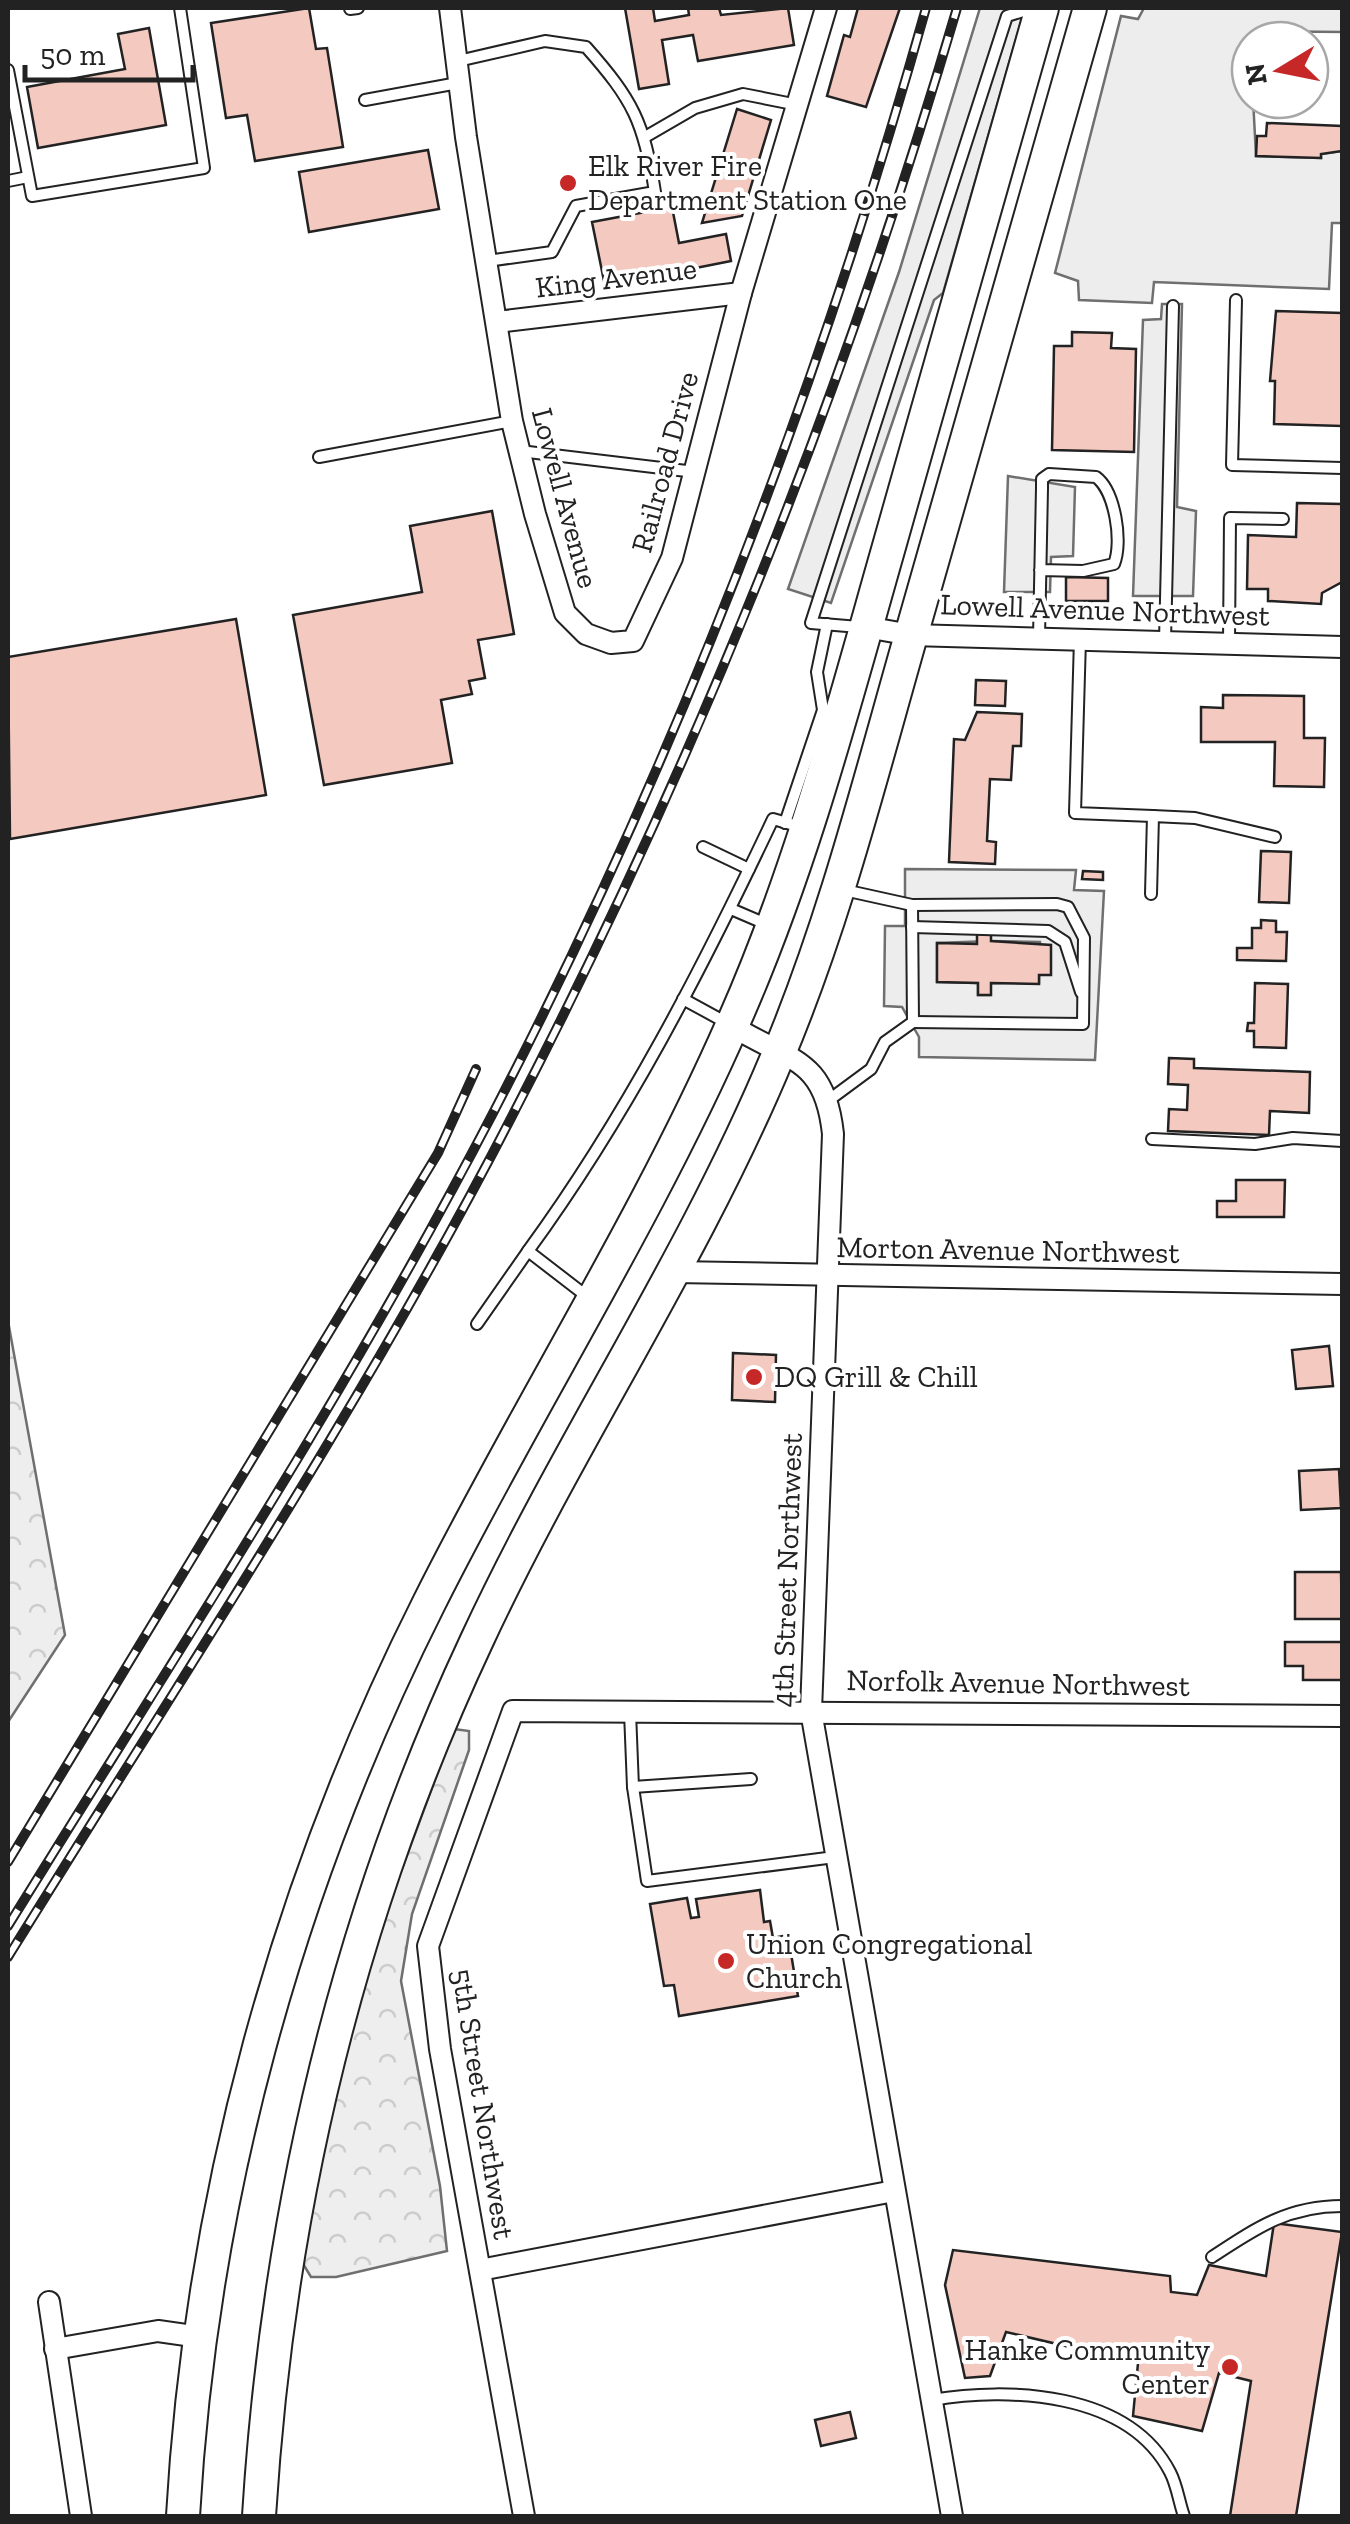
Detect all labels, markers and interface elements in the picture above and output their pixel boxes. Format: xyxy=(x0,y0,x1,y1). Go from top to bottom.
scale bar xyxy=(25,20,192,82)
north arrow xyxy=(1230,20,1330,120)
text: 50 m xyxy=(40,37,105,73)
text: N xyxy=(1238,61,1274,88)
place label: Elk River Fire Department Station One xyxy=(588,148,907,218)
marker: Elk River Fire Department Station One xyxy=(557,172,579,194)
street label: King Avenue xyxy=(533,250,699,306)
street label: Railroad Drive xyxy=(624,368,706,556)
street label: Lowell Avenue xyxy=(524,404,606,592)
street label: Lowell Avenue Northwest xyxy=(940,586,1270,634)
street label: Morton Avenue Northwest xyxy=(836,1229,1180,1271)
place label: DQ Grill & Chill xyxy=(774,1359,978,1395)
marker: DQ Grill & Chill xyxy=(743,1366,765,1388)
street label: 4th Street Northwest xyxy=(764,1432,810,1708)
street label: Norfolk Avenue Northwest xyxy=(846,1662,1190,1704)
place label: Union Congregational Church xyxy=(746,1926,1032,1996)
marker: Union Congregational Church xyxy=(715,1950,737,1972)
street label: 5th Street Northwest xyxy=(444,1966,522,2242)
place label: Hanke Community Center xyxy=(965,2332,1211,2402)
marker: Hanke Community Center xyxy=(1219,2356,1241,2378)

